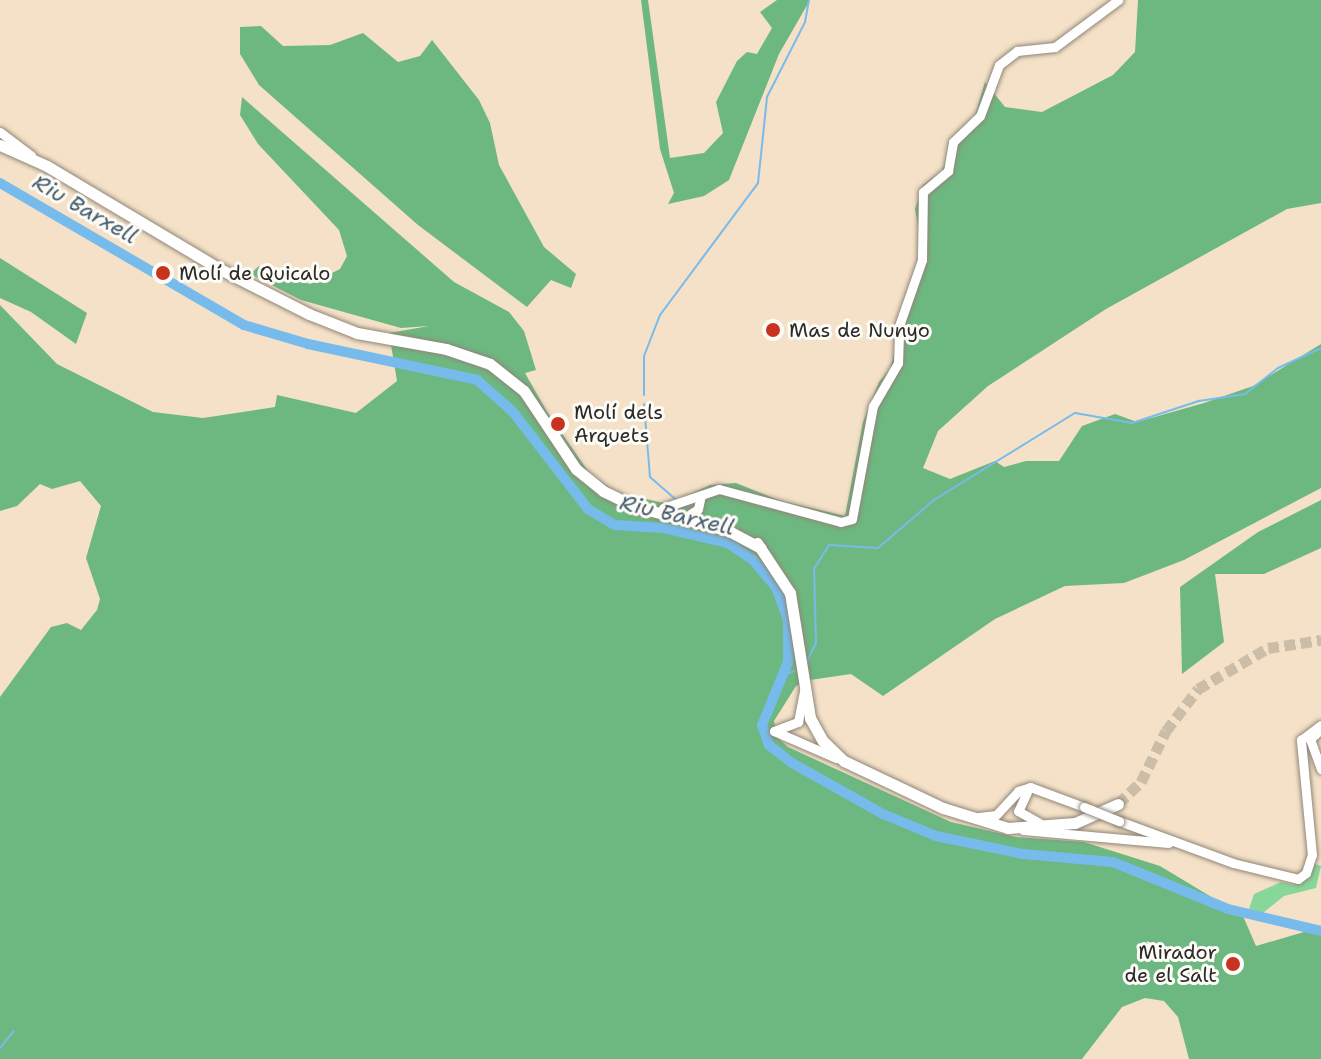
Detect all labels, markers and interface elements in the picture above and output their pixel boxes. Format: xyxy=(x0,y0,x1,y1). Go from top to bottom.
water label: Riu Barxell xyxy=(28,168,142,250)
place label: Molí de Quicalo xyxy=(179,261,330,285)
marker: Molí de Quicalo xyxy=(154,264,172,282)
place label: Mas de Nunyo xyxy=(789,318,930,342)
marker: Mas de Nunyo xyxy=(764,321,782,339)
place label: Molí dels Arquets xyxy=(574,400,663,447)
marker: Molí dels Arquets xyxy=(549,415,567,433)
water label: Riu Barxell xyxy=(617,489,737,541)
place label: Mirador de el Salt xyxy=(1125,940,1217,987)
marker: Mirador de el Salt xyxy=(1224,955,1242,973)

